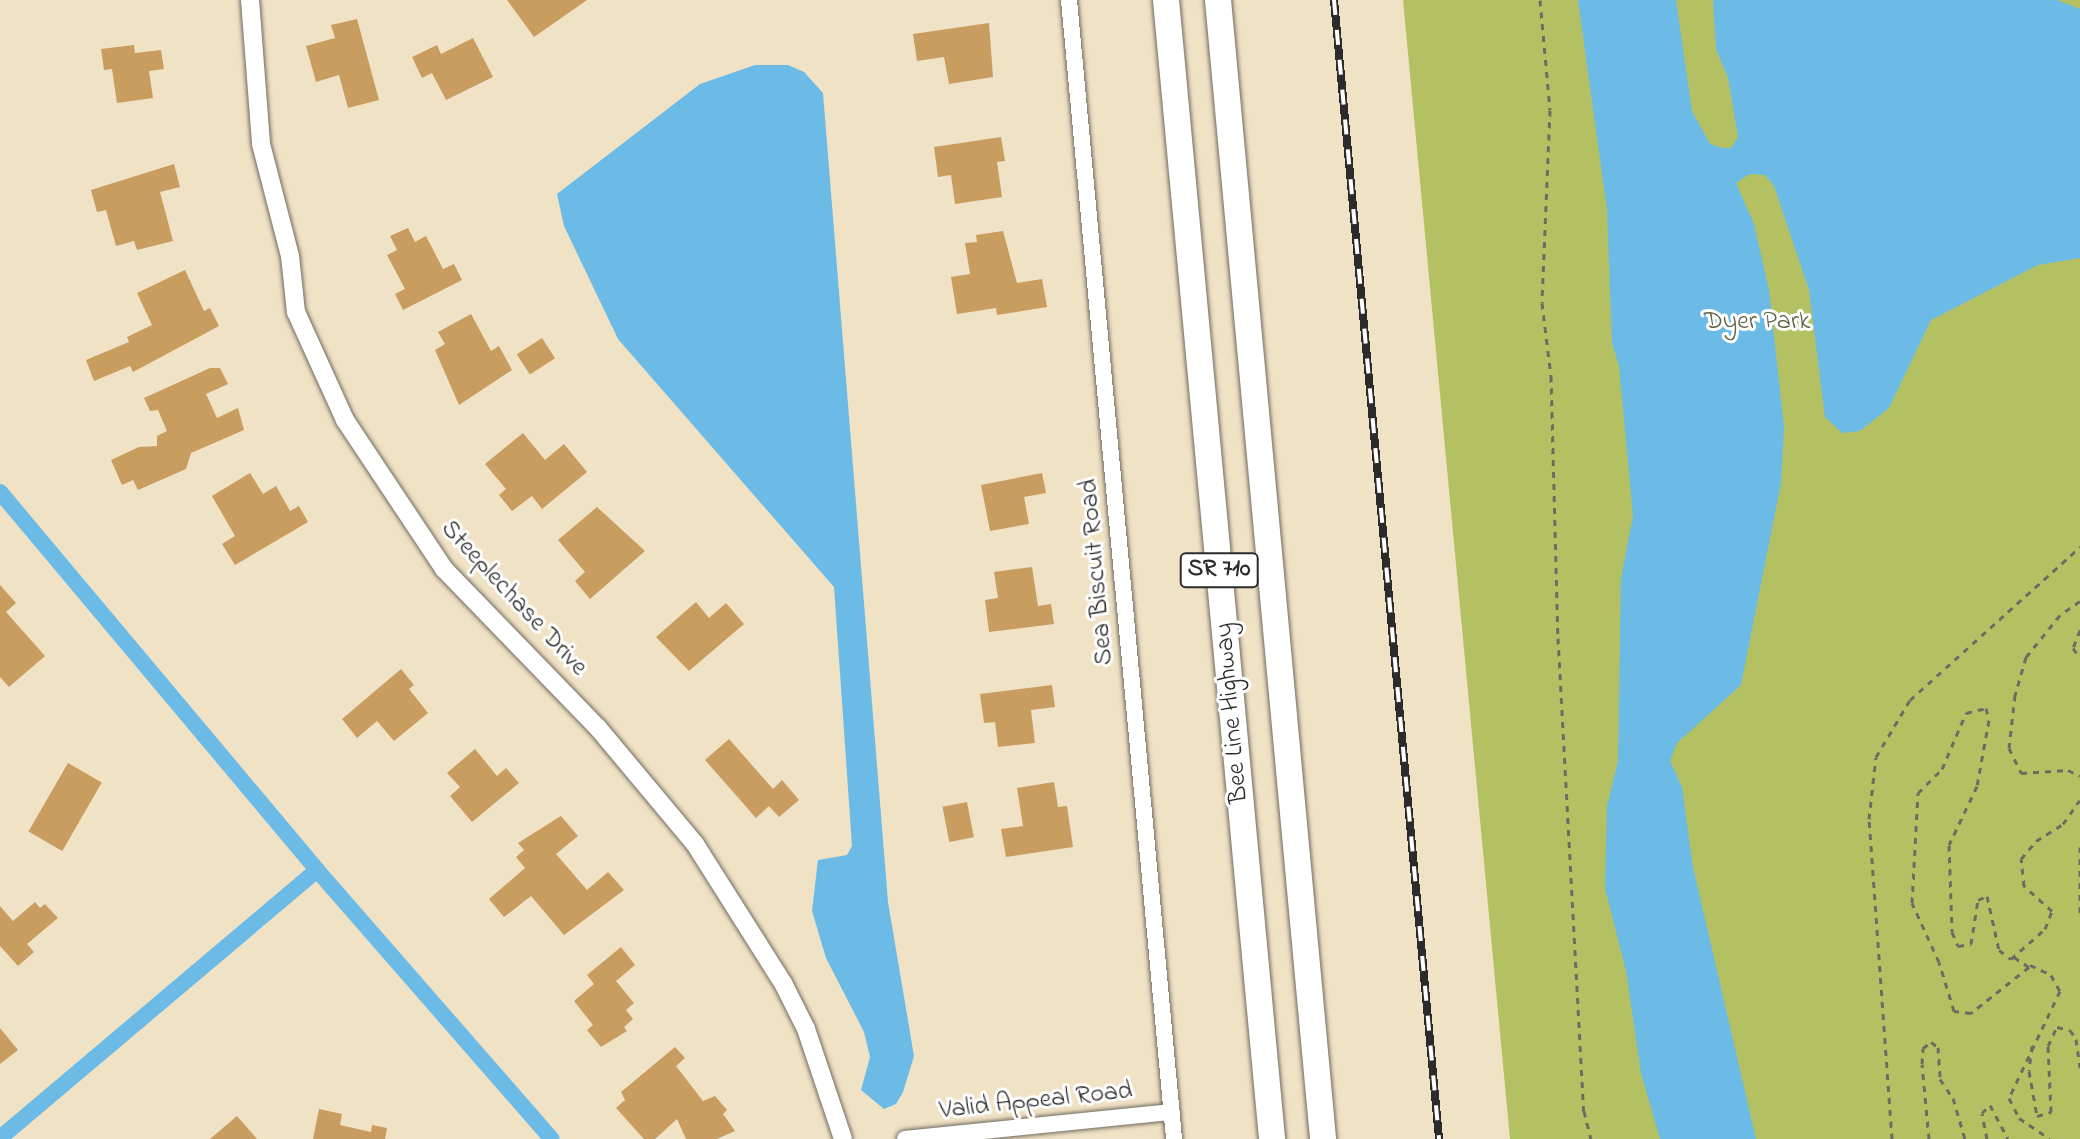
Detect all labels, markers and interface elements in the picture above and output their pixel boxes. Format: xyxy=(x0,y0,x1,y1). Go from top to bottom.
park label: Dyer Park xyxy=(1704,307,1810,339)
street label: Sea Biscuit Road xyxy=(1074,477,1122,667)
street label: Steeplechase Drive xyxy=(433,515,593,683)
road number: SR 710 xyxy=(1179,550,1259,590)
street label: Bee Line Highway xyxy=(1210,622,1256,804)
street label: Valid Appeal Road xyxy=(938,1076,1134,1128)

